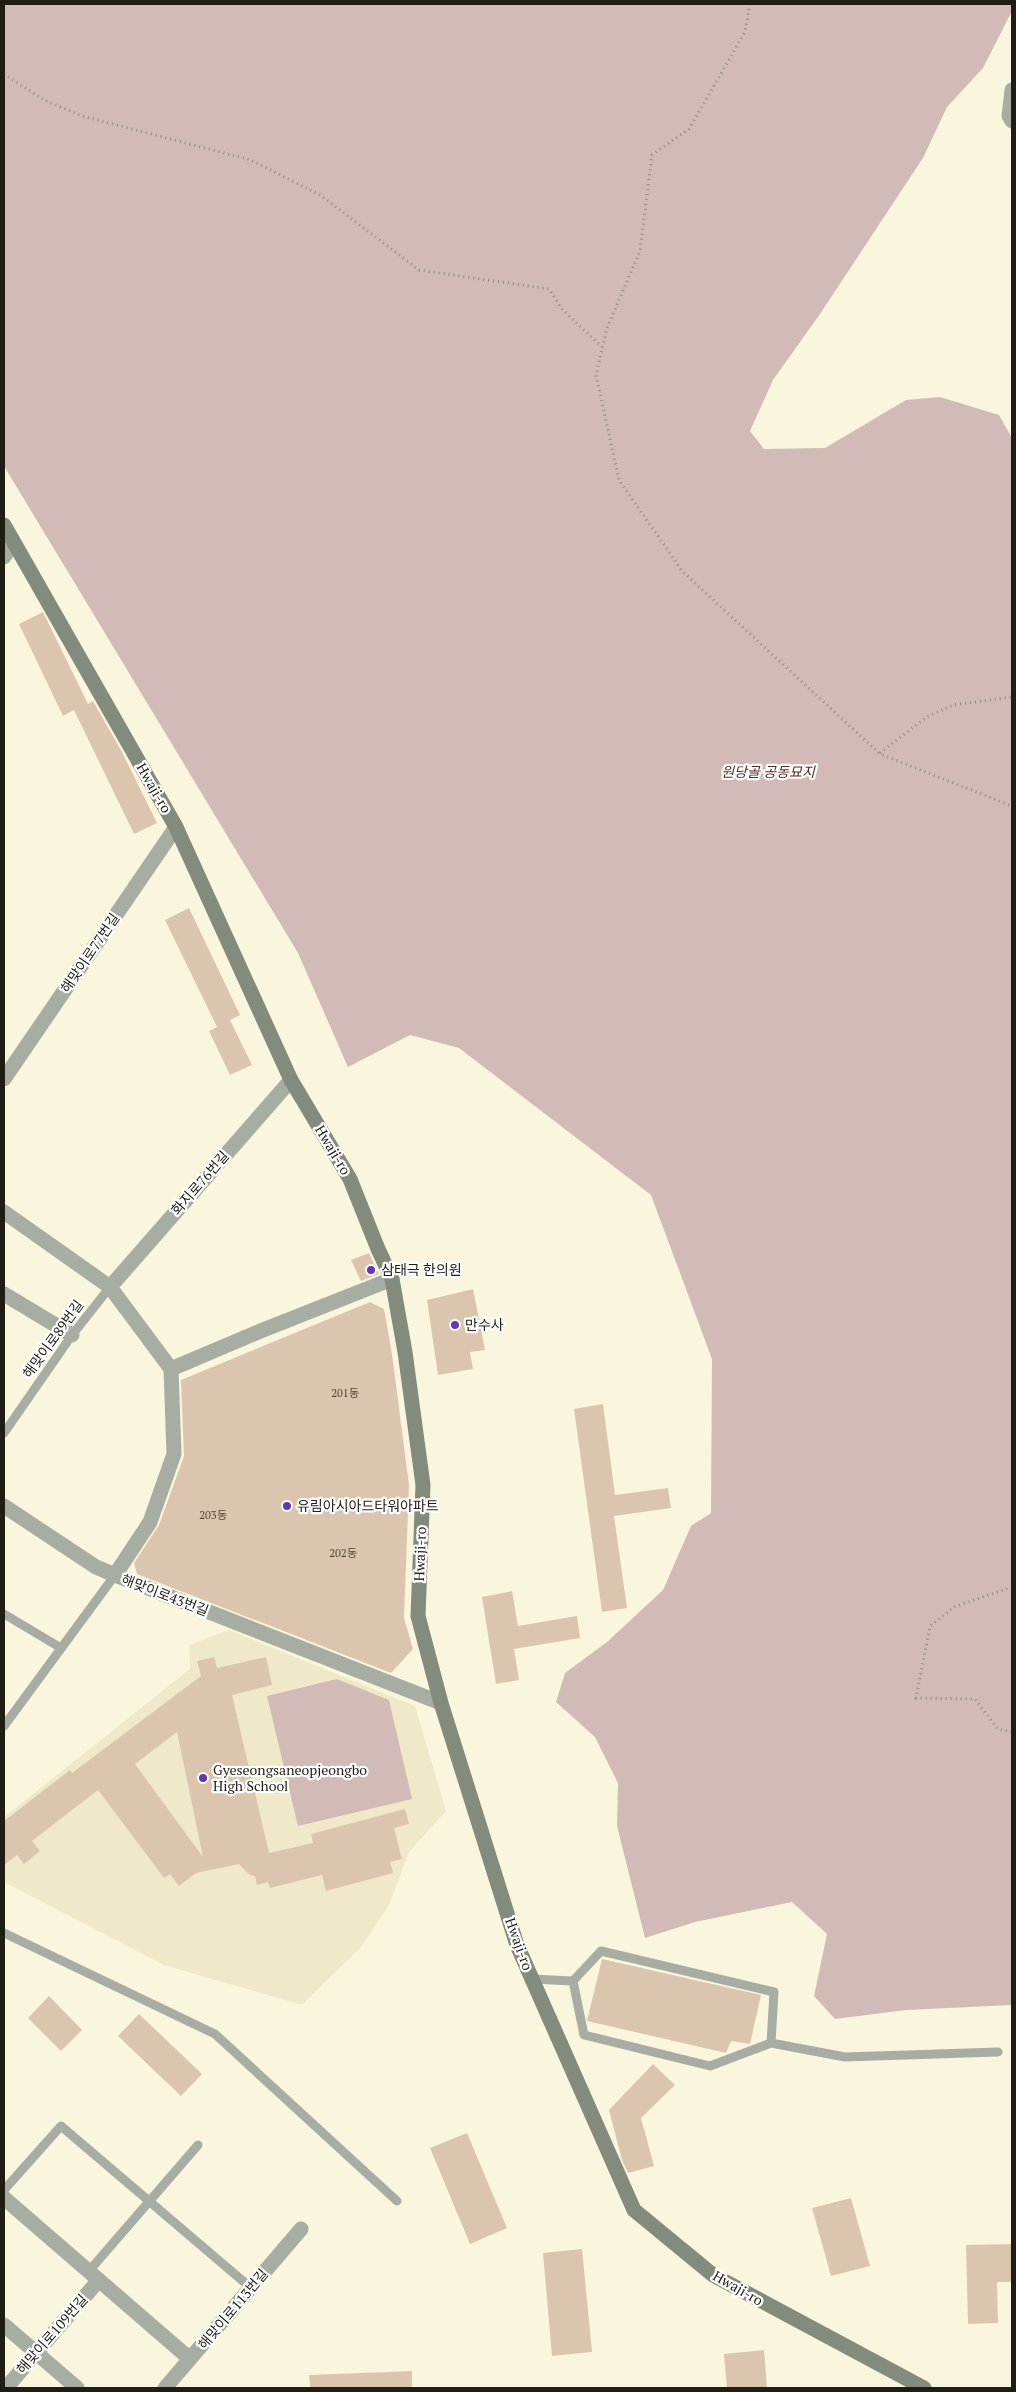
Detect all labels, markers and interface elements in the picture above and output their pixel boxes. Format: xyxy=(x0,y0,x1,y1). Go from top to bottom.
street label: Hwaji-ro xyxy=(133,759,176,816)
park label: 원당골 공동묘지 xyxy=(721,762,816,781)
street label: 해맞이로77번길 xyxy=(56,909,123,996)
street label: Hwaji-ro xyxy=(311,1121,356,1178)
street label: 화지로76번길 xyxy=(166,1147,233,1219)
place label: 삼태극 한의원 xyxy=(381,1260,462,1279)
marker: 삼태극 한의원 xyxy=(365,1264,377,1276)
street label: 해맞이로89번길 xyxy=(18,1296,87,1382)
place label: 만수사 xyxy=(465,1315,504,1334)
marker: 만수사 xyxy=(449,1319,461,1331)
house number: 201동 xyxy=(331,1386,359,1400)
place label: 유림아시아드타워아파트 xyxy=(297,1496,439,1515)
marker: 유림아시아드타워아파트 xyxy=(281,1500,293,1512)
house number: 203동 xyxy=(199,1508,227,1522)
street label: Hwaji-ro xyxy=(409,1526,430,1582)
house number: 202동 xyxy=(329,1546,357,1560)
street label: 해맞이로43번길 xyxy=(119,1569,212,1620)
place label: Gyeseongsaneopjeongbo High School xyxy=(213,1760,367,1795)
marker: Gyeseongsaneopjeongbo High School xyxy=(197,1772,209,1784)
street label: Hwaji-ro xyxy=(501,1915,538,1973)
street label: 해맞이로113번길 xyxy=(193,2264,272,2353)
street label: Hwaji-ro xyxy=(710,2266,767,2310)
street label: 해맞이로109번길 xyxy=(12,2290,91,2378)

